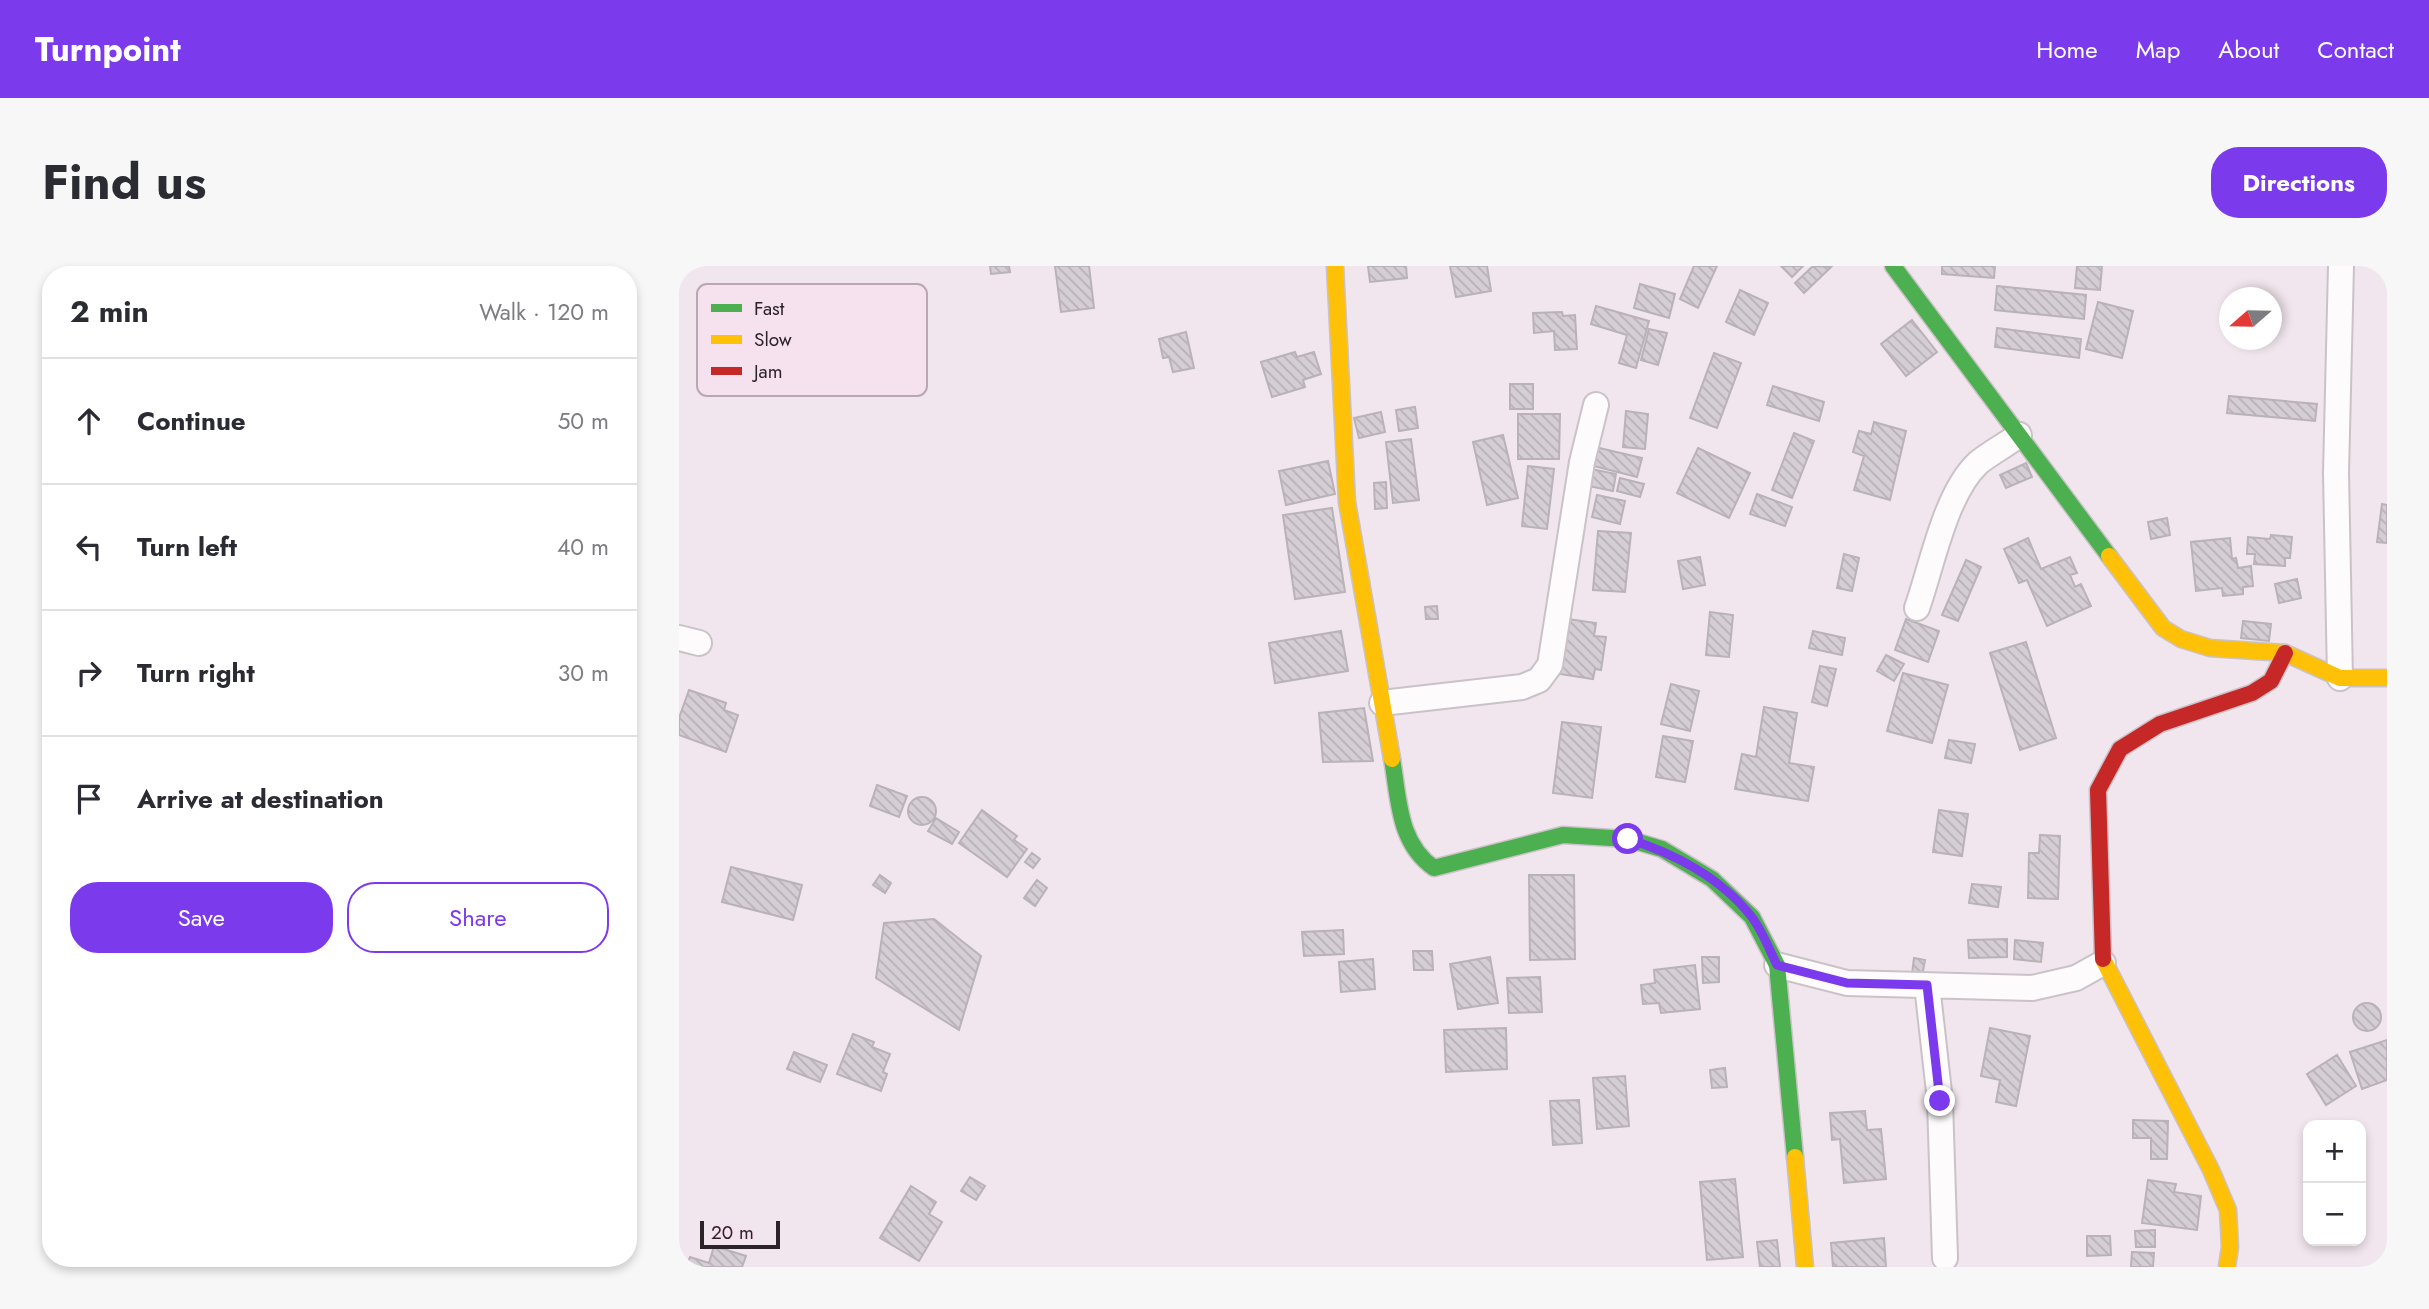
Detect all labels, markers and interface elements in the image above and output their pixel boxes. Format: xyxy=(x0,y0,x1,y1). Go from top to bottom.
text: Turnpoint xyxy=(35,26,181,73)
text: Home xyxy=(2036,32,2098,67)
text: Map xyxy=(2136,32,2180,67)
text: About xyxy=(2218,32,2279,67)
text: Contact xyxy=(2317,32,2394,67)
text: Find us xyxy=(42,147,206,217)
button: Directions xyxy=(2211,147,2387,218)
legend xyxy=(697,284,927,396)
north arrow xyxy=(2219,287,2282,350)
text: 2 min xyxy=(70,290,149,333)
text: Walk · 120 m xyxy=(479,295,609,329)
text: Fast xyxy=(754,295,785,322)
text: Slow xyxy=(754,326,792,353)
text: Jam xyxy=(751,358,783,385)
icon: ahead xyxy=(70,402,108,440)
text: Continue xyxy=(137,402,246,440)
text: 50 m xyxy=(557,404,609,438)
icon: left xyxy=(70,528,108,566)
text: Turn left xyxy=(137,528,237,566)
text: 40 m xyxy=(557,530,609,564)
icon: right xyxy=(70,654,108,692)
text: Turn right xyxy=(137,654,255,692)
text: 30 m xyxy=(558,656,609,690)
icon: arrive xyxy=(70,780,108,818)
text: Arrive at destination xyxy=(137,780,384,818)
route start xyxy=(1612,823,1643,854)
button: Save xyxy=(70,882,333,953)
button: Share xyxy=(347,882,609,953)
route end xyxy=(1924,1085,1955,1116)
map controls xyxy=(2303,1120,2366,1246)
button: + xyxy=(2303,1120,2366,1183)
button: − xyxy=(2303,1183,2366,1246)
scale bar xyxy=(700,1218,781,1250)
text: 20 m xyxy=(711,1219,754,1246)

